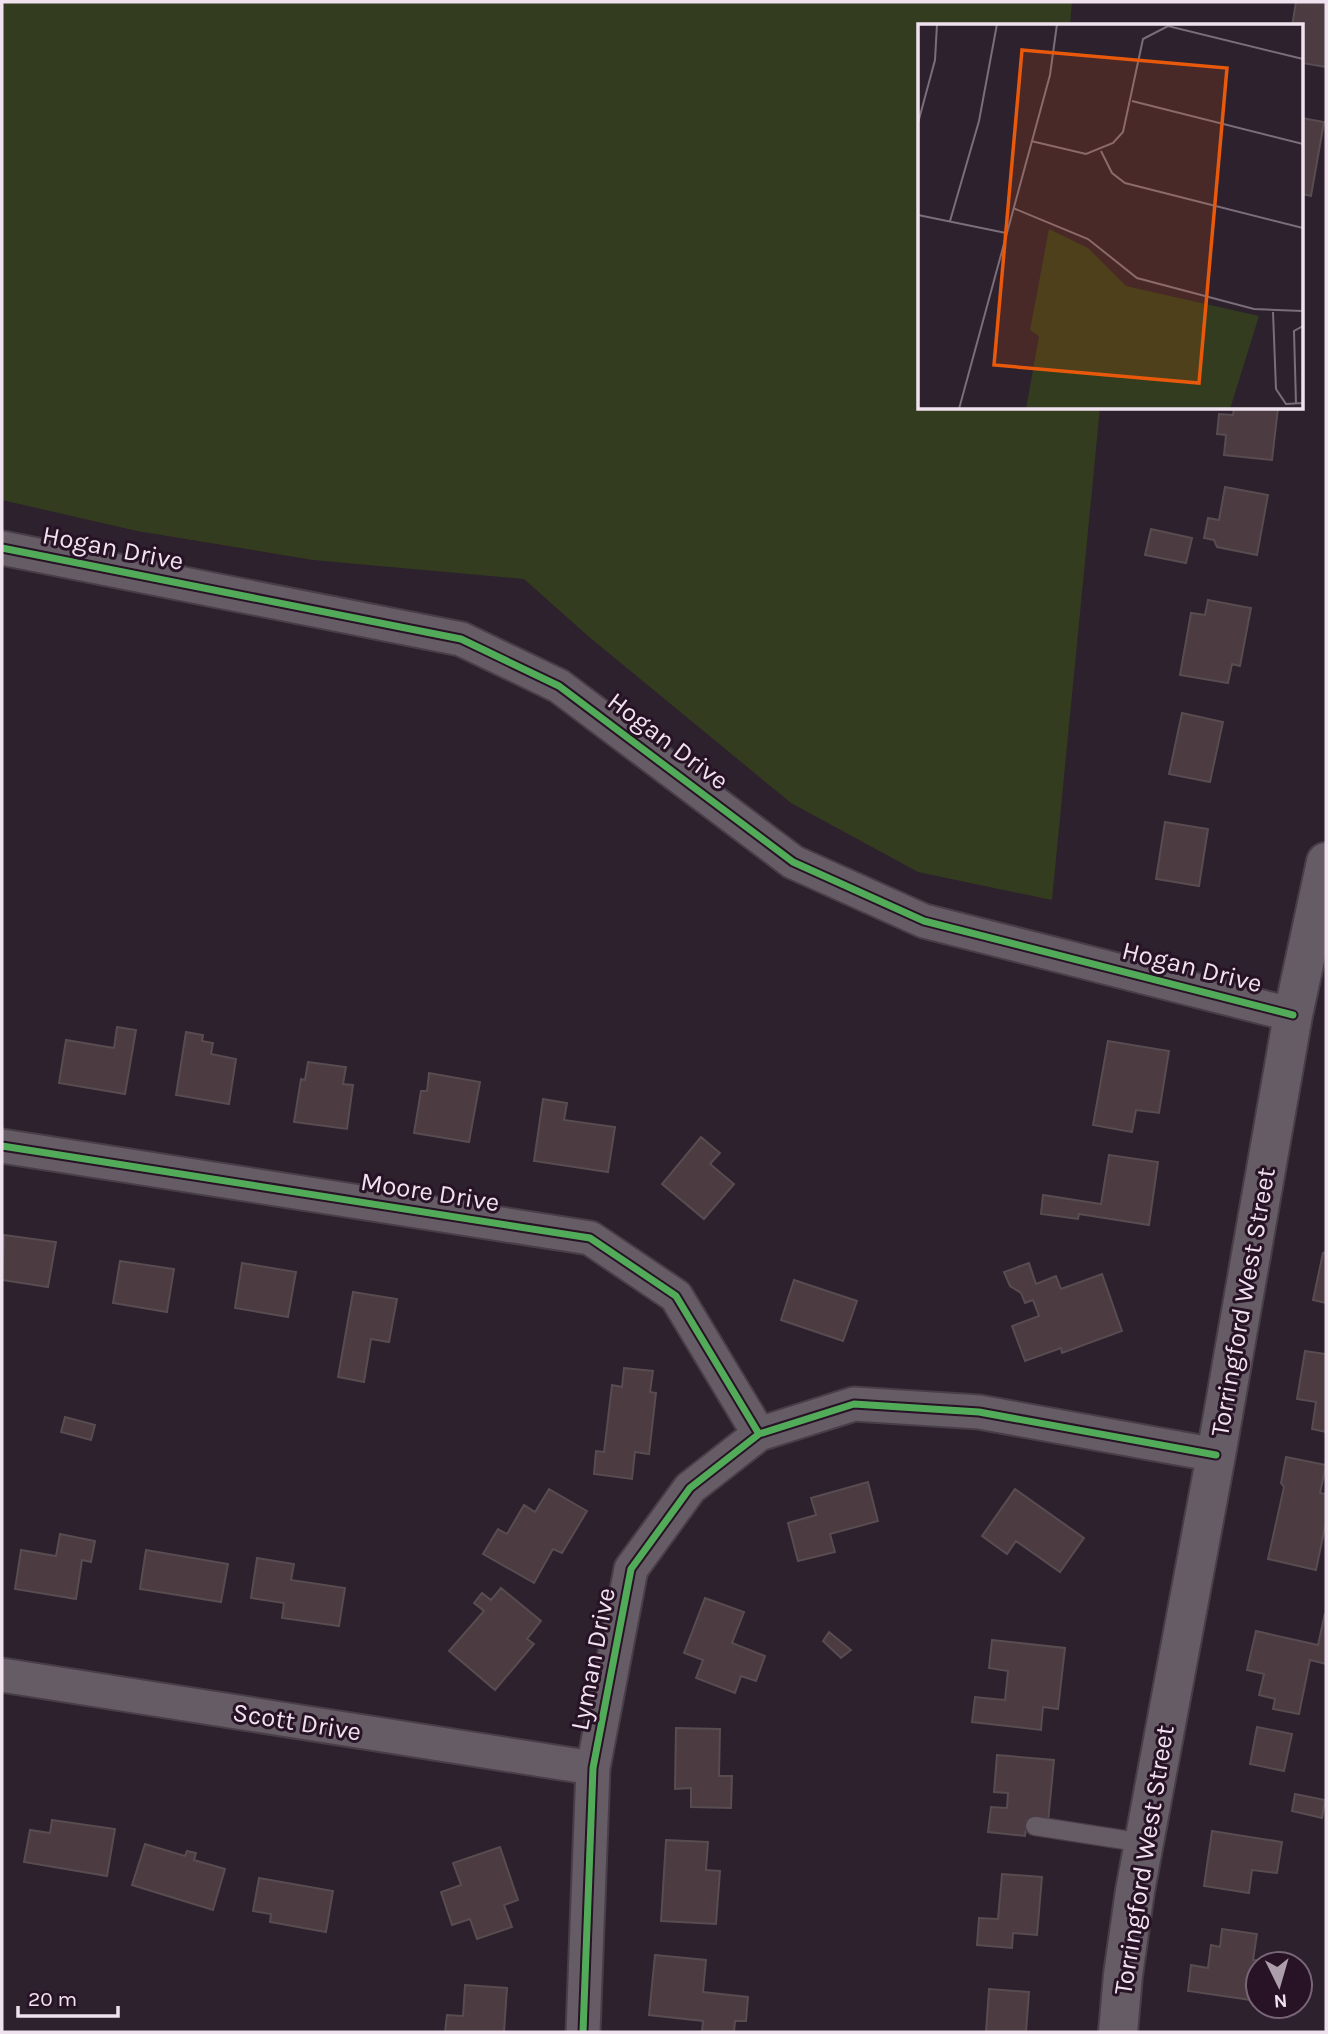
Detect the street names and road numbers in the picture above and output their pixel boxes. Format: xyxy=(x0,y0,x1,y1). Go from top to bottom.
street label: Hogan Drive xyxy=(40,519,186,577)
street label: Hogan Drive xyxy=(602,686,734,796)
street label: Hogan Drive xyxy=(1119,935,1265,999)
street label: Torringford West Street xyxy=(1204,1165,1282,1439)
street label: Moore Drive xyxy=(358,1166,502,1218)
street label: Lyman Drive xyxy=(564,1585,622,1733)
street label: Scott Drive xyxy=(230,1697,364,1747)
street label: Torringford West Street xyxy=(1107,1723,1181,1997)

